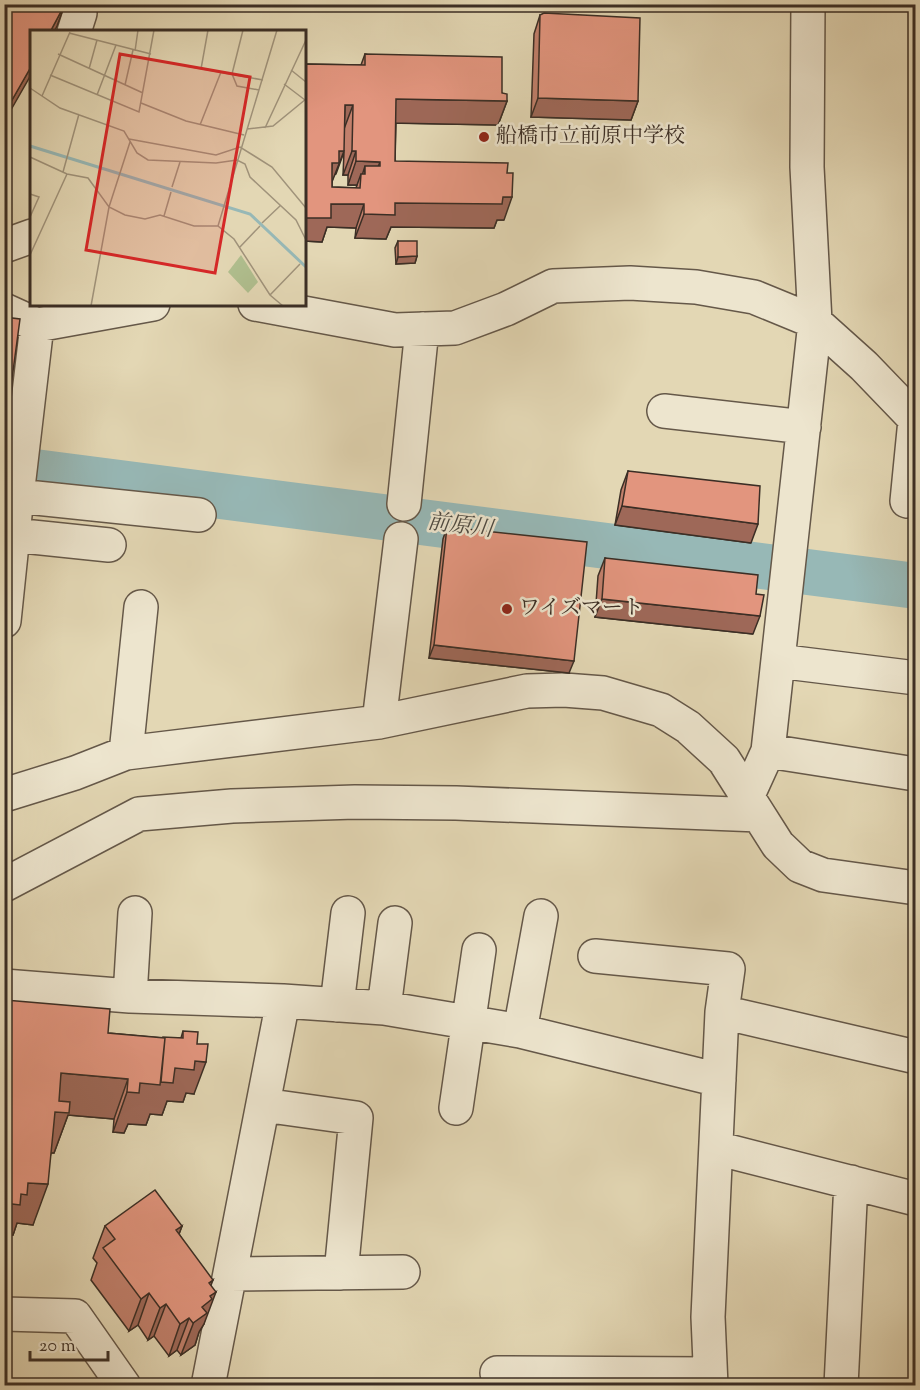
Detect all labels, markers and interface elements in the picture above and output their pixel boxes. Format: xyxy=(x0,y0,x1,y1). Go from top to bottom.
inset map xyxy=(30,30,306,306)
place label: 船橋市立前原中学校 xyxy=(496,122,685,152)
marker: 船橋市立前原中学校 xyxy=(477,130,491,144)
water label: 前原川 xyxy=(425,507,497,547)
place label: ワイズマート xyxy=(519,594,644,624)
marker: ワイズマート xyxy=(500,602,514,616)
scale bar xyxy=(30,1324,108,1362)
text: 20 m xyxy=(39,1334,76,1360)

